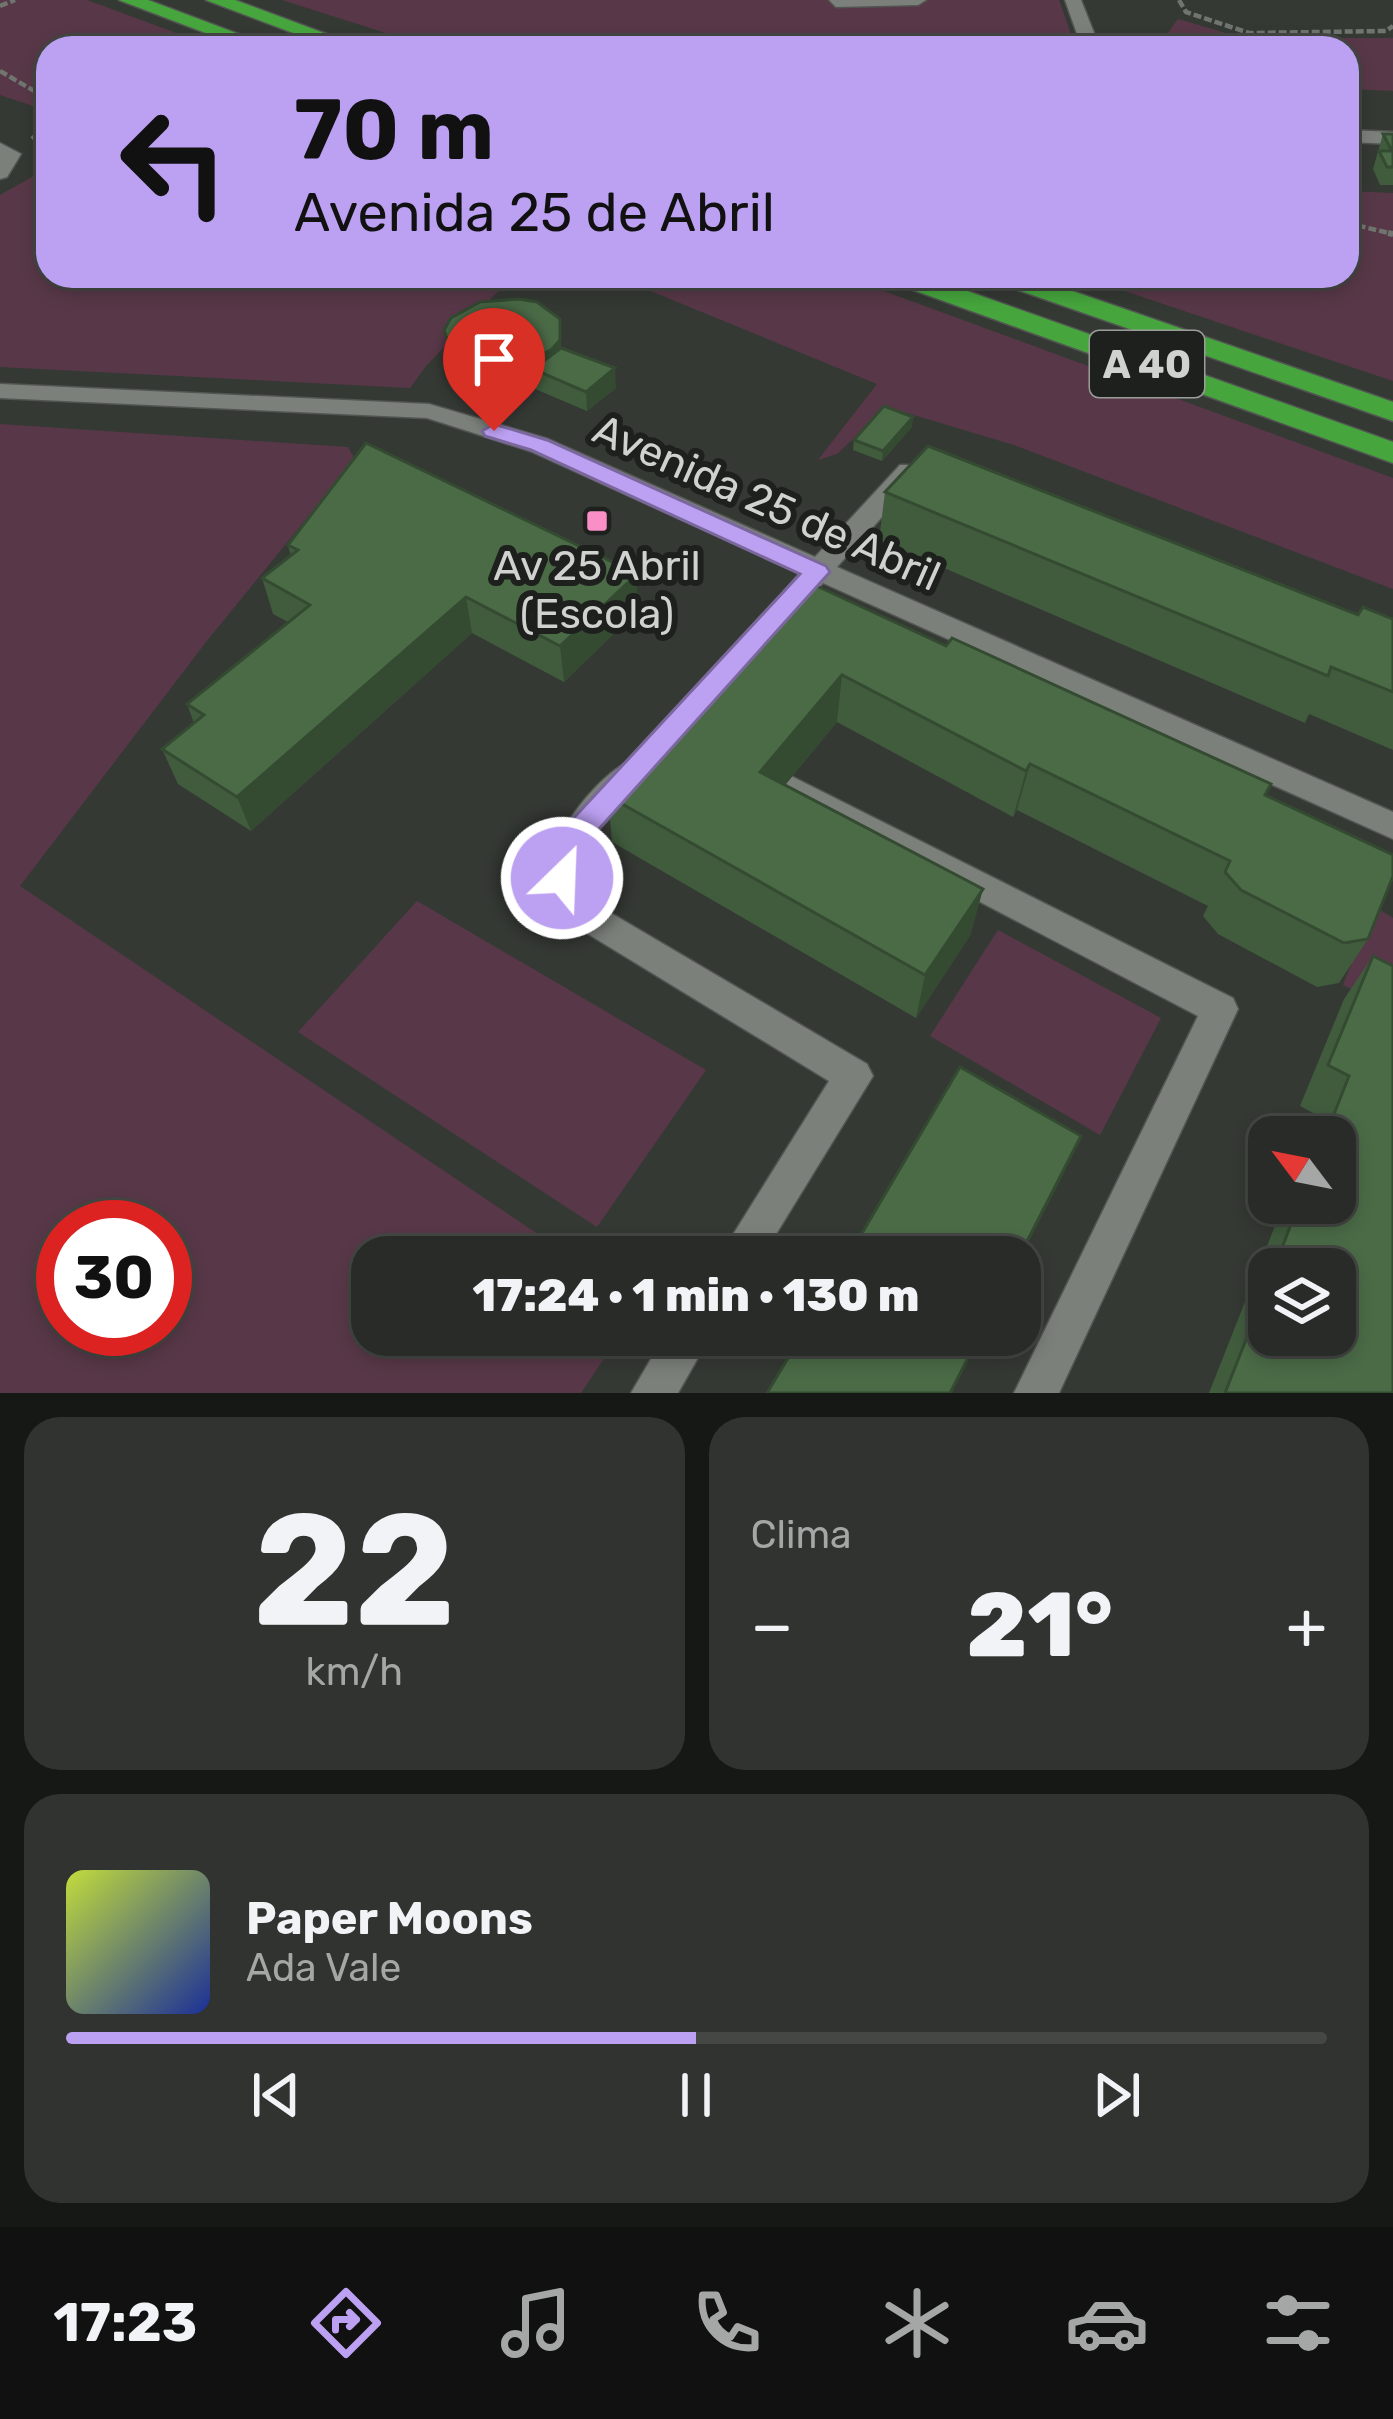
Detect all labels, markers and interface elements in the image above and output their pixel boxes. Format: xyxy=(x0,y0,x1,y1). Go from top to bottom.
text: 70 m xyxy=(294,80,494,180)
icon: left xyxy=(96,84,252,240)
text: Avenida 25 de Abril xyxy=(294,181,775,245)
pin xyxy=(443,308,545,431)
icon: arrive xyxy=(461,326,527,392)
road number: A 40 xyxy=(1090,331,1204,397)
street label: Avenida 25 de Abril xyxy=(586,404,948,602)
marker: Av 25 Abril (Escola) xyxy=(584,508,610,534)
place label: Av 25 Abril (Escola) xyxy=(493,541,701,639)
position arrow xyxy=(499,815,625,941)
north arrow xyxy=(1248,1116,1356,1224)
map controls xyxy=(1248,1116,1356,1356)
speed limit sign: 30 xyxy=(36,1200,192,1356)
button: layers xyxy=(1248,1248,1356,1356)
text: 17:24 · 1 min · 130 m xyxy=(473,1269,919,1322)
text: 22 xyxy=(253,1478,456,1663)
text: Clima xyxy=(751,1512,852,1558)
text: 21° xyxy=(967,1572,1113,1679)
text: − xyxy=(751,1586,793,1665)
text: + xyxy=(1286,1586,1327,1665)
text: km/h xyxy=(306,1649,403,1695)
text: Paper Moons xyxy=(246,1892,533,1945)
text: Ada Vale xyxy=(246,1945,401,1991)
icon: previous xyxy=(243,2062,309,2128)
icon: pause xyxy=(663,2062,729,2128)
icon: next xyxy=(1084,2062,1150,2128)
icon: directions xyxy=(304,2281,388,2365)
icon: music xyxy=(494,2281,578,2365)
icon: phone xyxy=(685,2281,769,2365)
icon: climate xyxy=(875,2281,959,2365)
icon: car xyxy=(1065,2281,1149,2365)
icon: filters xyxy=(1256,2281,1340,2365)
text: 17:23 xyxy=(53,2291,197,2355)

